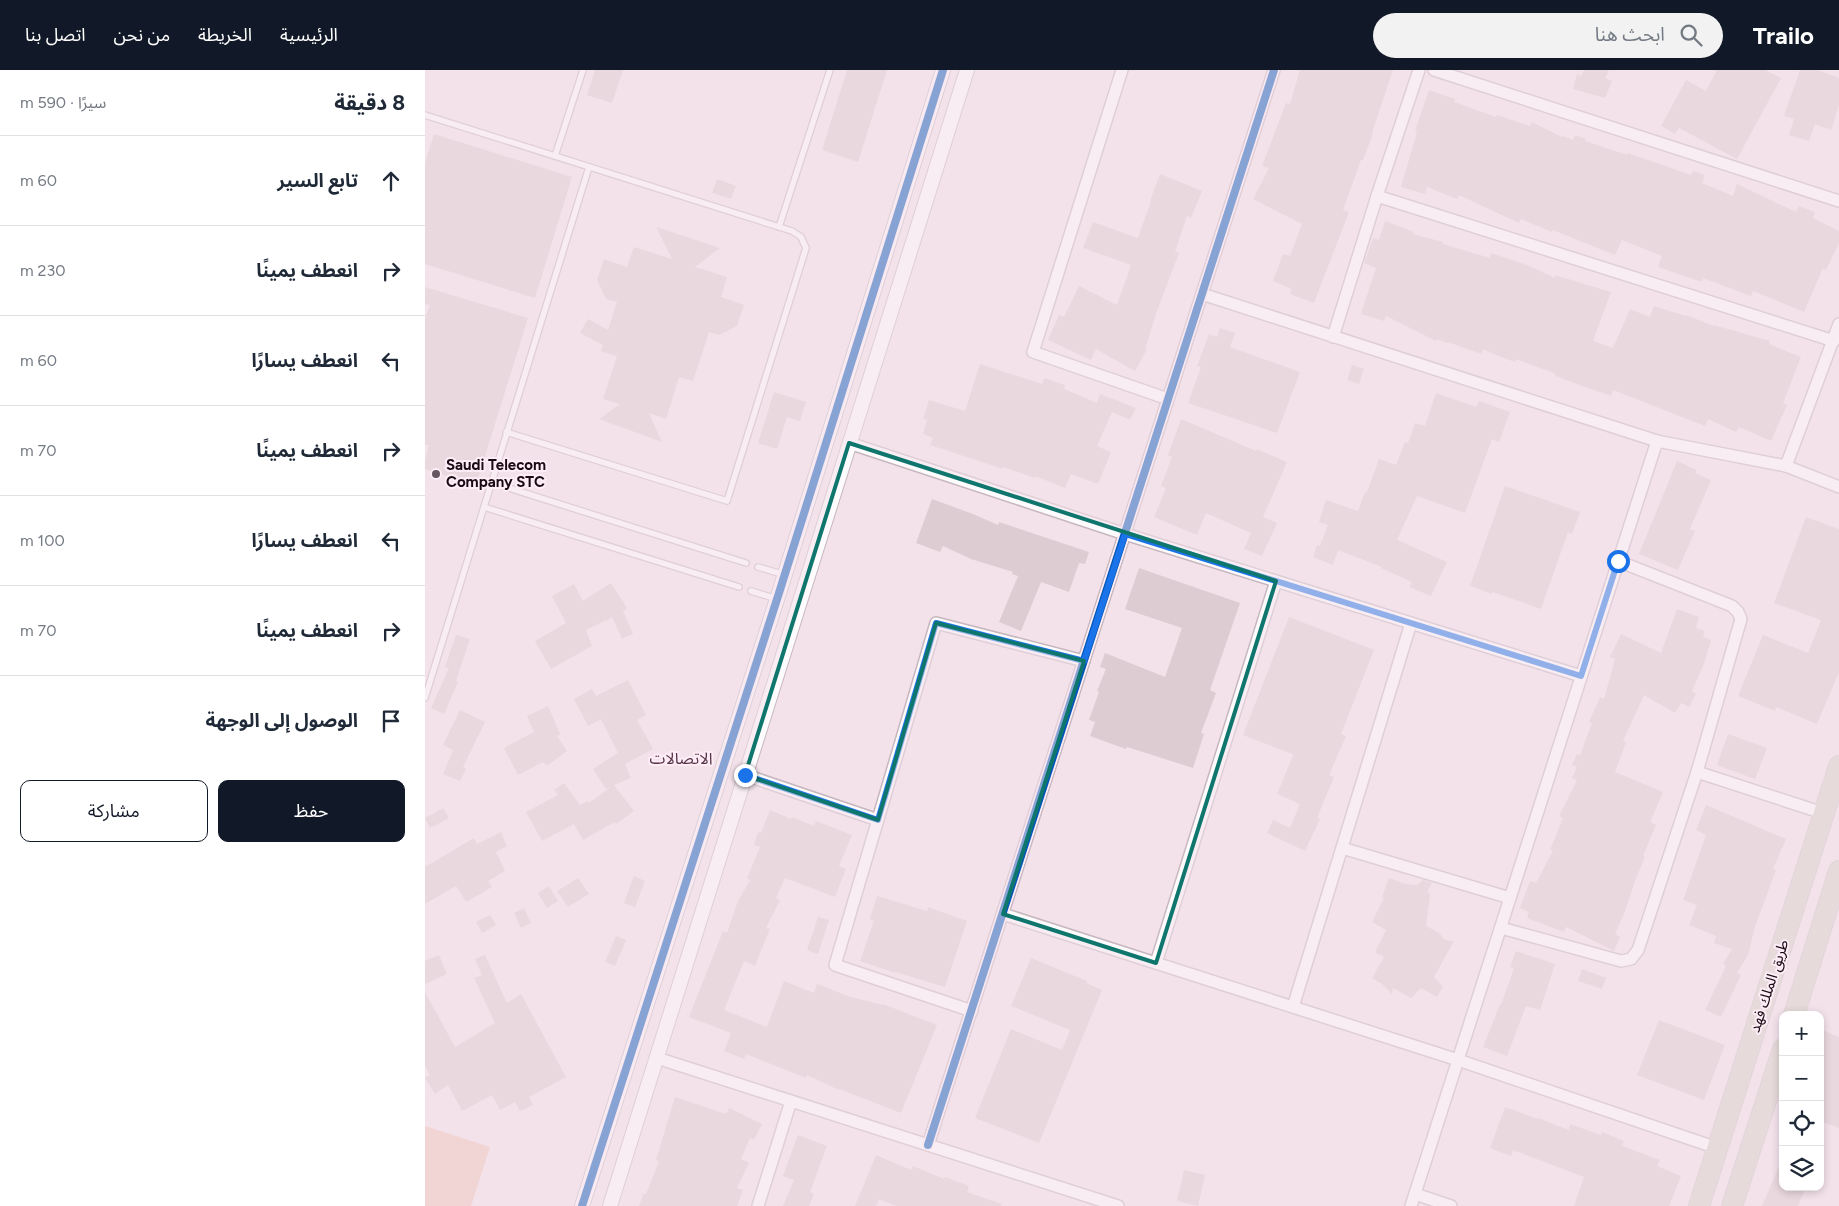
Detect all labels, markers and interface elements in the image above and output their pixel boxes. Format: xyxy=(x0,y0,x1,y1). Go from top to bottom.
search box xyxy=(1373,13,1723,58)
icon: search xyxy=(1677,21,1705,49)
text: Trailo xyxy=(1753,21,1814,50)
text: ابحث هنا xyxy=(1595,23,1665,46)
text: اتصل بنا xyxy=(25,24,86,46)
text: من نحن xyxy=(114,24,170,46)
text: الخريطة xyxy=(198,24,252,46)
text: الرئيسية xyxy=(280,24,338,46)
text: 8 دقيقة xyxy=(334,90,405,115)
text: سيرًا · 590 m xyxy=(20,93,106,112)
icon: ahead xyxy=(377,167,405,195)
text: تابع السير xyxy=(277,169,358,192)
text: 60 m xyxy=(20,171,57,190)
icon: right xyxy=(377,257,405,285)
text: انعطف يمينًا xyxy=(256,259,358,282)
text: 230 m xyxy=(20,261,65,280)
icon: left xyxy=(377,347,405,375)
text: انعطف يسارًا xyxy=(251,349,358,372)
text: 60 m xyxy=(20,351,57,370)
icon: right xyxy=(377,437,405,465)
text: انعطف يمينًا xyxy=(256,439,358,462)
text: 70 m xyxy=(20,441,56,460)
place label: Saudi Telecom Company STC xyxy=(446,456,546,491)
marker: Saudi Telecom Company STC xyxy=(430,468,442,480)
icon: left xyxy=(377,527,405,555)
text: انعطف يسارًا xyxy=(251,529,358,552)
text: 100 m xyxy=(20,531,65,550)
route start xyxy=(1607,550,1630,573)
icon: right xyxy=(377,617,405,645)
text: انعطف يمينًا xyxy=(256,619,358,642)
text: 70 m xyxy=(20,621,56,640)
icon: arrive xyxy=(377,707,405,735)
text: الوصول إلى الوجهة xyxy=(205,709,358,732)
district label: الاتصالات xyxy=(650,749,712,768)
route end xyxy=(734,764,757,787)
button: مشاركة xyxy=(20,780,208,842)
button: حفظ xyxy=(218,780,405,842)
street label: طريق الملك فهد xyxy=(1746,937,1793,1035)
map controls xyxy=(1779,1011,1824,1191)
button: + xyxy=(1779,1011,1824,1056)
button: − xyxy=(1779,1056,1824,1101)
button: locate xyxy=(1779,1101,1824,1146)
button: layers xyxy=(1779,1146,1824,1191)

